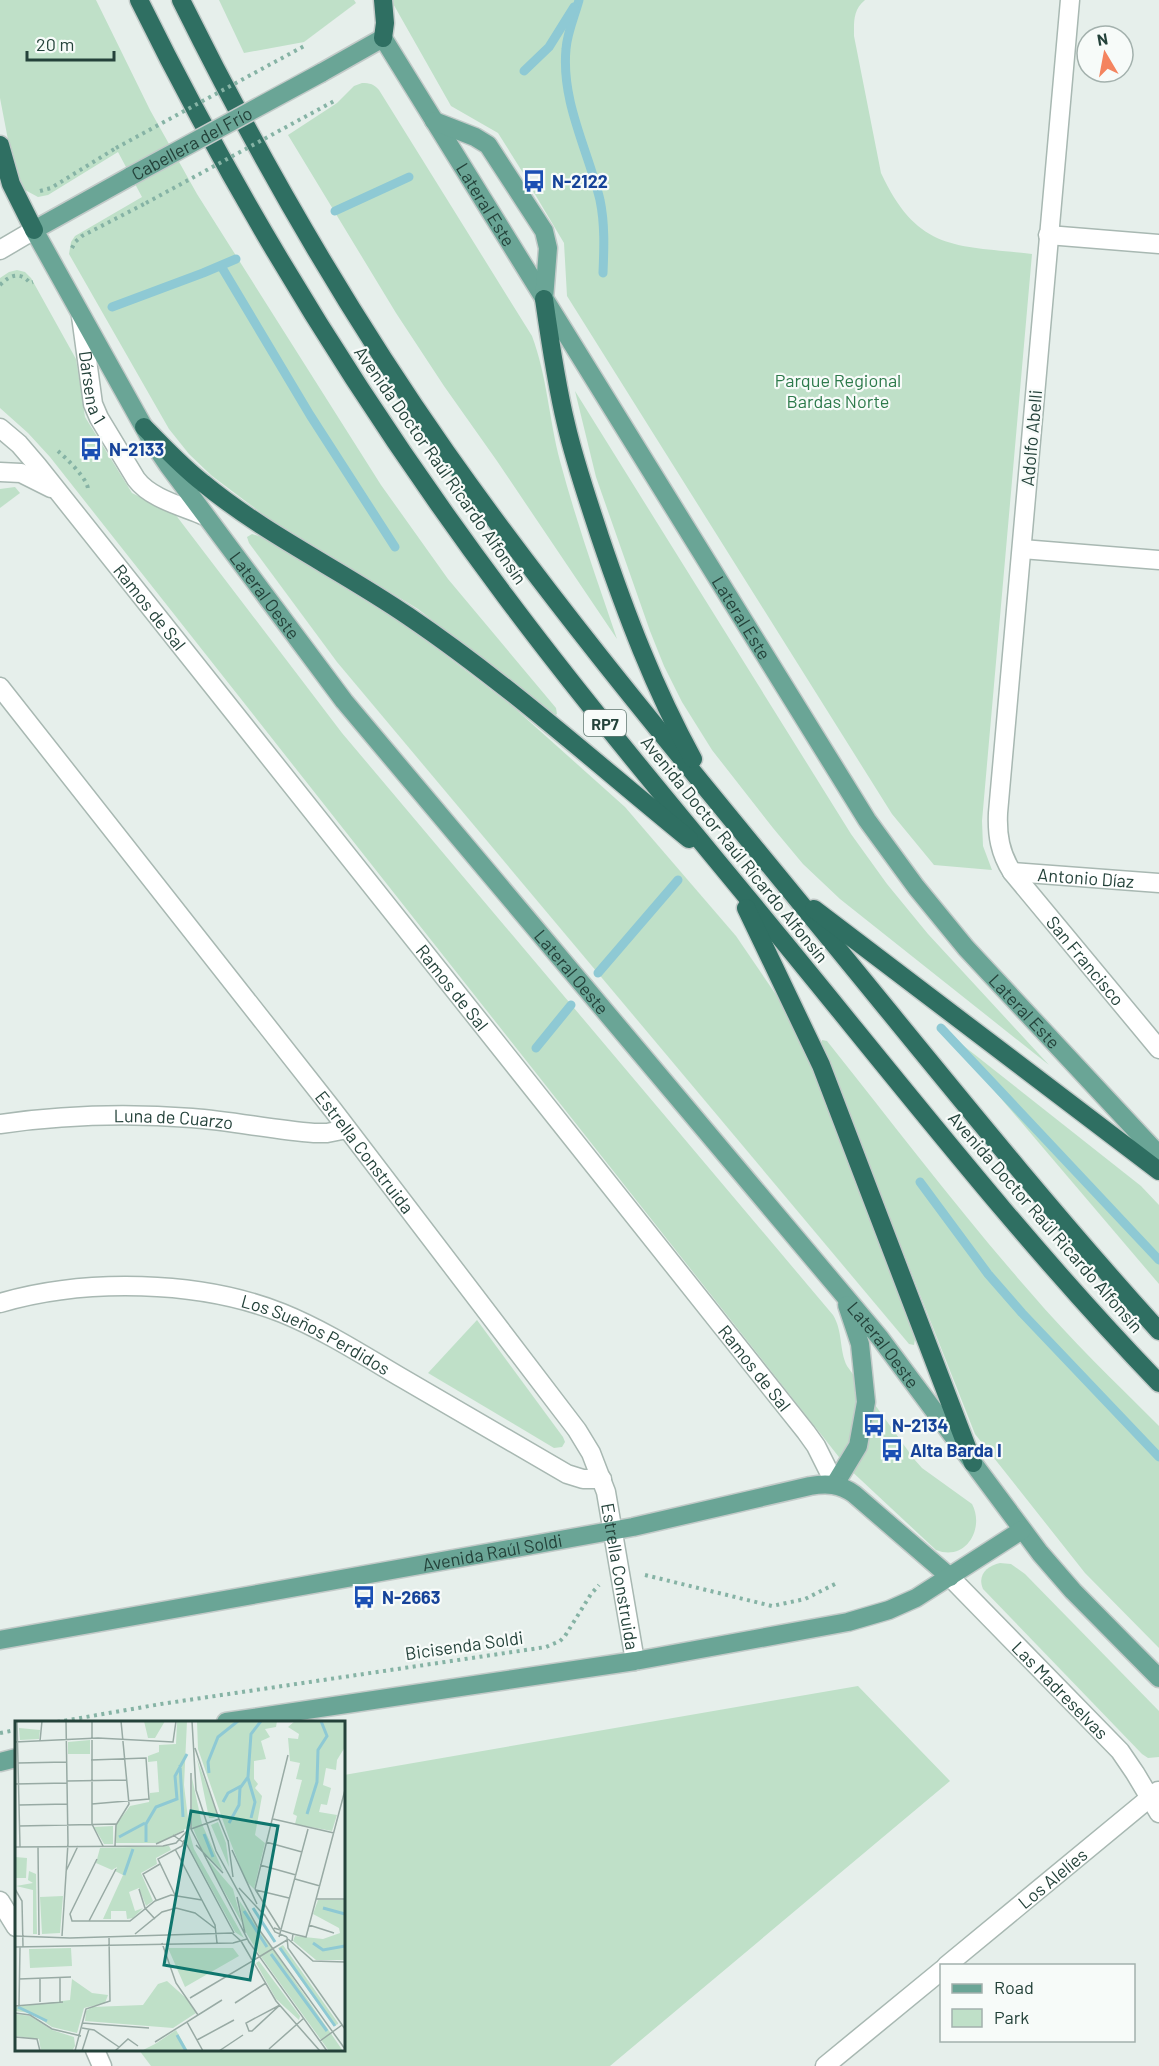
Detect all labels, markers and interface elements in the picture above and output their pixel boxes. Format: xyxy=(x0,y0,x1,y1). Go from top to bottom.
scale bar xyxy=(27,24,114,62)
north arrow xyxy=(1075,24,1135,84)
text: N xyxy=(1095,28,1109,49)
text: 20 m xyxy=(36,33,74,55)
street label: Cabellera del Frío xyxy=(128,102,256,185)
street label: Lateral Este xyxy=(452,159,520,250)
bus stop icon: N-2122 xyxy=(521,168,547,194)
place label: N-2122 xyxy=(552,170,608,192)
street label: Avenida Doctor Raúl Ricardo Alfonsín xyxy=(350,342,532,588)
street label: Dársena 1 xyxy=(75,349,111,428)
park label: Parque Regional Bardas Norte xyxy=(775,369,901,412)
street label: Adolfo Abelli xyxy=(1016,389,1046,487)
bus stop icon: N-2133 xyxy=(78,436,104,462)
place label: N-2133 xyxy=(109,438,164,460)
street label: Lateral Oeste xyxy=(225,547,305,643)
street label: Ramos de Sal xyxy=(109,560,191,655)
street label: Lateral Este xyxy=(708,572,776,664)
road number: RP7 xyxy=(584,710,626,736)
street label: Avenida Doctor Raúl Ricardo Alfonsín xyxy=(637,731,833,967)
street label: Antonio Díaz xyxy=(1037,863,1135,892)
street label: San Francisco xyxy=(1042,911,1129,1010)
street label: Lateral Oeste xyxy=(530,925,614,1019)
street label: Ramos de Sal xyxy=(412,940,493,1035)
street label: Lateral Este xyxy=(985,969,1065,1053)
street label: Estrella Construida xyxy=(311,1086,419,1218)
street label: Luna de Cuarzo xyxy=(114,1104,235,1133)
street label: Avenida Doctor Raúl Ricardo Alfonsín xyxy=(944,1107,1148,1337)
street label: Los Sueños Perdidos xyxy=(239,1289,394,1379)
street label: Lateral Oeste xyxy=(843,1297,924,1392)
street label: Ramos de Sal xyxy=(714,1320,796,1415)
bus stop icon: N-2134 xyxy=(861,1412,887,1438)
place label: N-2134 xyxy=(892,1414,948,1436)
bus stop icon: Alta Barda I xyxy=(879,1437,905,1463)
place label: Alta Barda I xyxy=(910,1439,1002,1461)
street label: Estrella Construida xyxy=(597,1501,644,1651)
street label: Avenida Raúl Soldi xyxy=(420,1529,564,1575)
bus stop icon: N-2663 xyxy=(351,1584,377,1610)
place label: N-2663 xyxy=(382,1586,440,1608)
street label: Bicisenda Soldi xyxy=(403,1626,525,1664)
street label: Las Madreselvas xyxy=(1008,1636,1113,1744)
inset map xyxy=(15,1721,345,2051)
street label: Los Alelíes xyxy=(1013,1843,1091,1913)
legend xyxy=(940,1964,1135,2042)
text: Road xyxy=(994,1976,1034,1998)
text: Park xyxy=(994,2006,1029,2028)

